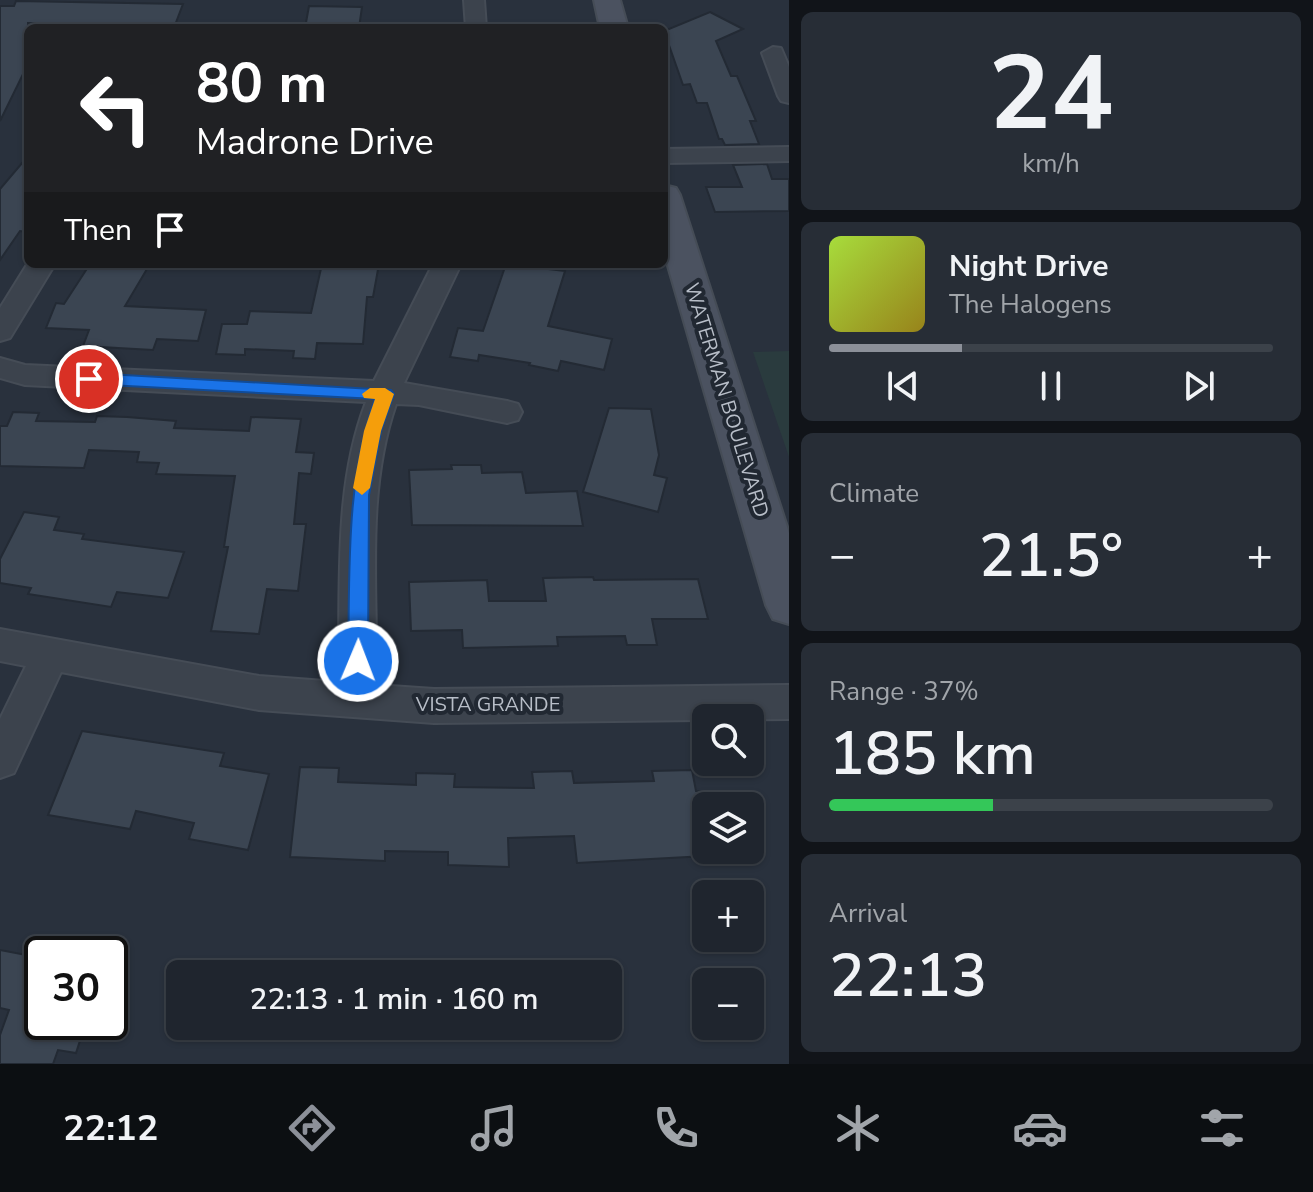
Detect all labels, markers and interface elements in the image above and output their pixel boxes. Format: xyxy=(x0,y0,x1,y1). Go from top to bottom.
text: 24 xyxy=(989,23,1113,165)
text: 80 m xyxy=(196,45,327,122)
icon: left xyxy=(64,56,168,160)
text: Madrone Drive xyxy=(196,118,434,167)
text: km/h xyxy=(1022,146,1080,181)
icon: arrive xyxy=(148,208,192,252)
text: Then xyxy=(64,210,132,251)
text: Night Drive xyxy=(949,246,1108,287)
street label: WATERMAN BOULEVARD xyxy=(678,280,775,521)
text: The Halogens xyxy=(949,287,1112,322)
pin xyxy=(55,345,123,413)
icon: arrive xyxy=(67,357,111,401)
icon: previous xyxy=(881,364,925,408)
icon: pause xyxy=(1029,364,1073,408)
icon: next xyxy=(1177,364,1221,408)
text: Climate xyxy=(829,476,919,511)
text: 21.5° xyxy=(979,515,1123,597)
text: − xyxy=(829,526,855,586)
text: + xyxy=(1247,526,1273,586)
position arrow xyxy=(316,619,400,703)
text: Range · 37% xyxy=(829,674,979,709)
street label: VISTA GRANDE xyxy=(415,691,560,718)
map controls xyxy=(692,704,764,1040)
button: search xyxy=(692,704,764,776)
text: 185 km xyxy=(829,713,1036,795)
button: layers xyxy=(692,792,764,864)
button: + xyxy=(692,880,764,952)
text: Arrival xyxy=(829,896,907,931)
text: 22:13 xyxy=(829,935,987,1017)
speed limit sign: 30 xyxy=(24,936,128,1040)
button: − xyxy=(692,968,764,1040)
text: 22:13 · 1 min · 160 m xyxy=(249,979,539,1020)
icon: directions xyxy=(284,1100,340,1156)
icon: music xyxy=(466,1100,522,1156)
icon: phone xyxy=(648,1100,704,1156)
icon: climate xyxy=(830,1100,886,1156)
icon: car xyxy=(1012,1100,1068,1156)
icon: filters xyxy=(1194,1100,1250,1156)
text: 22:12 xyxy=(63,1104,158,1153)

